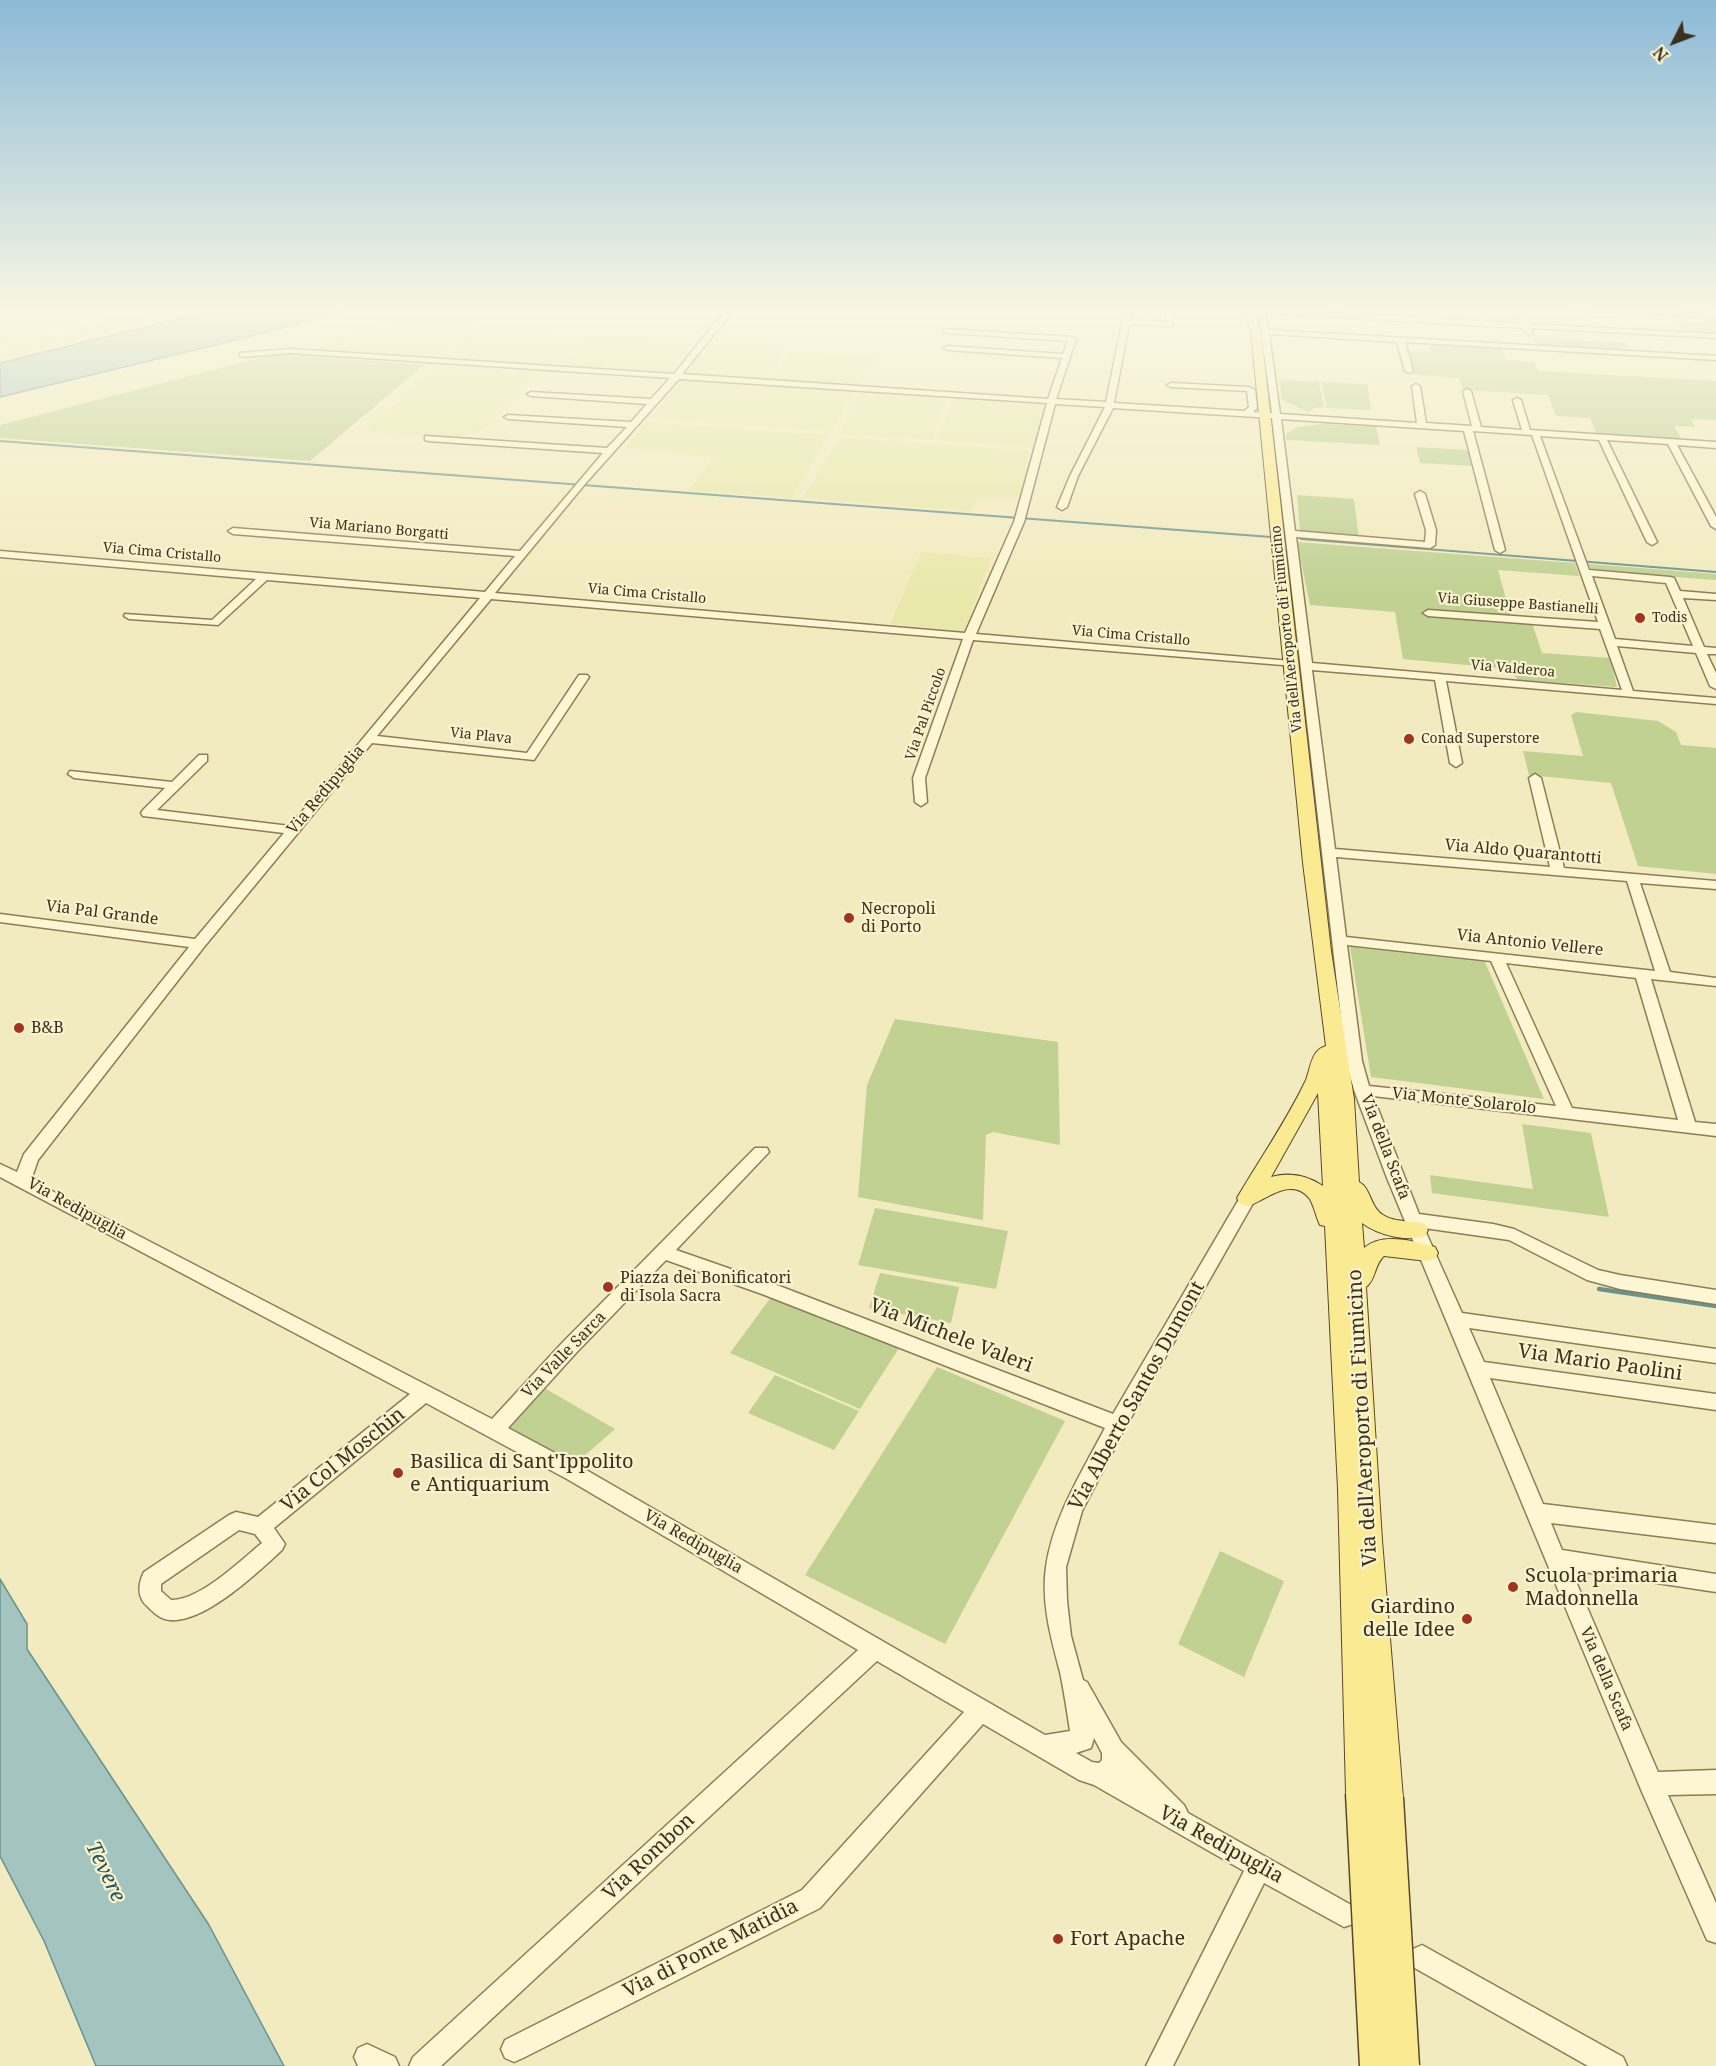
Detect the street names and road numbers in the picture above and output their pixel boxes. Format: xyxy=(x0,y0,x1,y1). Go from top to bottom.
street label: Via Mariano Borgatti xyxy=(309,515,449,543)
street label: Via dell'Aeroporto di Fiumicino xyxy=(1268,525,1306,733)
street label: Via Cima Cristallo xyxy=(102,539,222,567)
street label: Via Cima Cristallo xyxy=(587,580,707,608)
street label: Via Giuseppe Bastianelli xyxy=(1437,590,1599,618)
street label: Via Cima Cristallo xyxy=(1071,622,1191,650)
street label: Via Valderoa xyxy=(1470,657,1556,681)
street label: Via Pal Piccolo xyxy=(902,665,950,763)
street label: Via Plava xyxy=(449,724,513,748)
street label: Via Redipuglia xyxy=(283,741,369,839)
street label: Via Aldo Quarantotti xyxy=(1444,836,1602,868)
street label: Via Pal Grande xyxy=(45,897,159,929)
street label: Via Antonio Vellere xyxy=(1456,926,1604,960)
street label: Via Monte Solarolo xyxy=(1391,1084,1537,1118)
street label: Via della Scafa xyxy=(1356,1092,1414,1202)
street label: Via Redipuglia xyxy=(24,1174,130,1244)
street label: Via dell'Aeroporto di Fiumicino xyxy=(1343,1269,1383,1567)
street label: Via Alberto Santos Dumont xyxy=(1064,1277,1210,1515)
street label: Via Michele Valeri xyxy=(866,1294,1036,1378)
street label: Via Valle Sarca xyxy=(518,1308,610,1402)
street label: Via Mario Paolini xyxy=(1516,1340,1684,1386)
street label: Via Col Moschin xyxy=(276,1403,410,1517)
street label: Via Redipuglia xyxy=(640,1506,746,1578)
street label: Via della Scafa xyxy=(1575,1624,1637,1734)
street label: Via Redipuglia xyxy=(1155,1801,1287,1889)
street label: Via Rombon xyxy=(598,1808,700,1906)
street label: Via di Ponte Matidia xyxy=(620,1894,802,2004)

